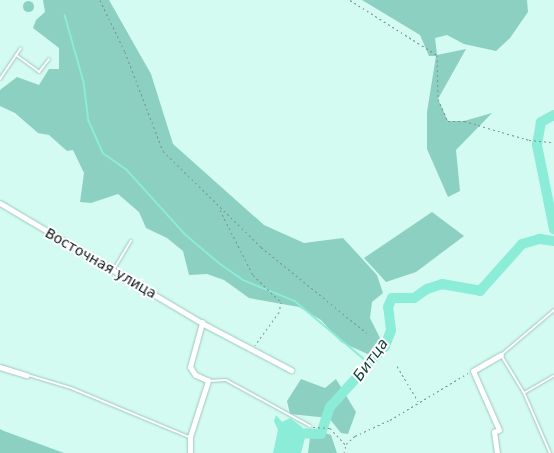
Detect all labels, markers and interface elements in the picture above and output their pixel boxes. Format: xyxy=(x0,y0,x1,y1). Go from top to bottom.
street label: Восточная улица xyxy=(42,224,160,302)
water label: Битца xyxy=(350,335,392,385)

